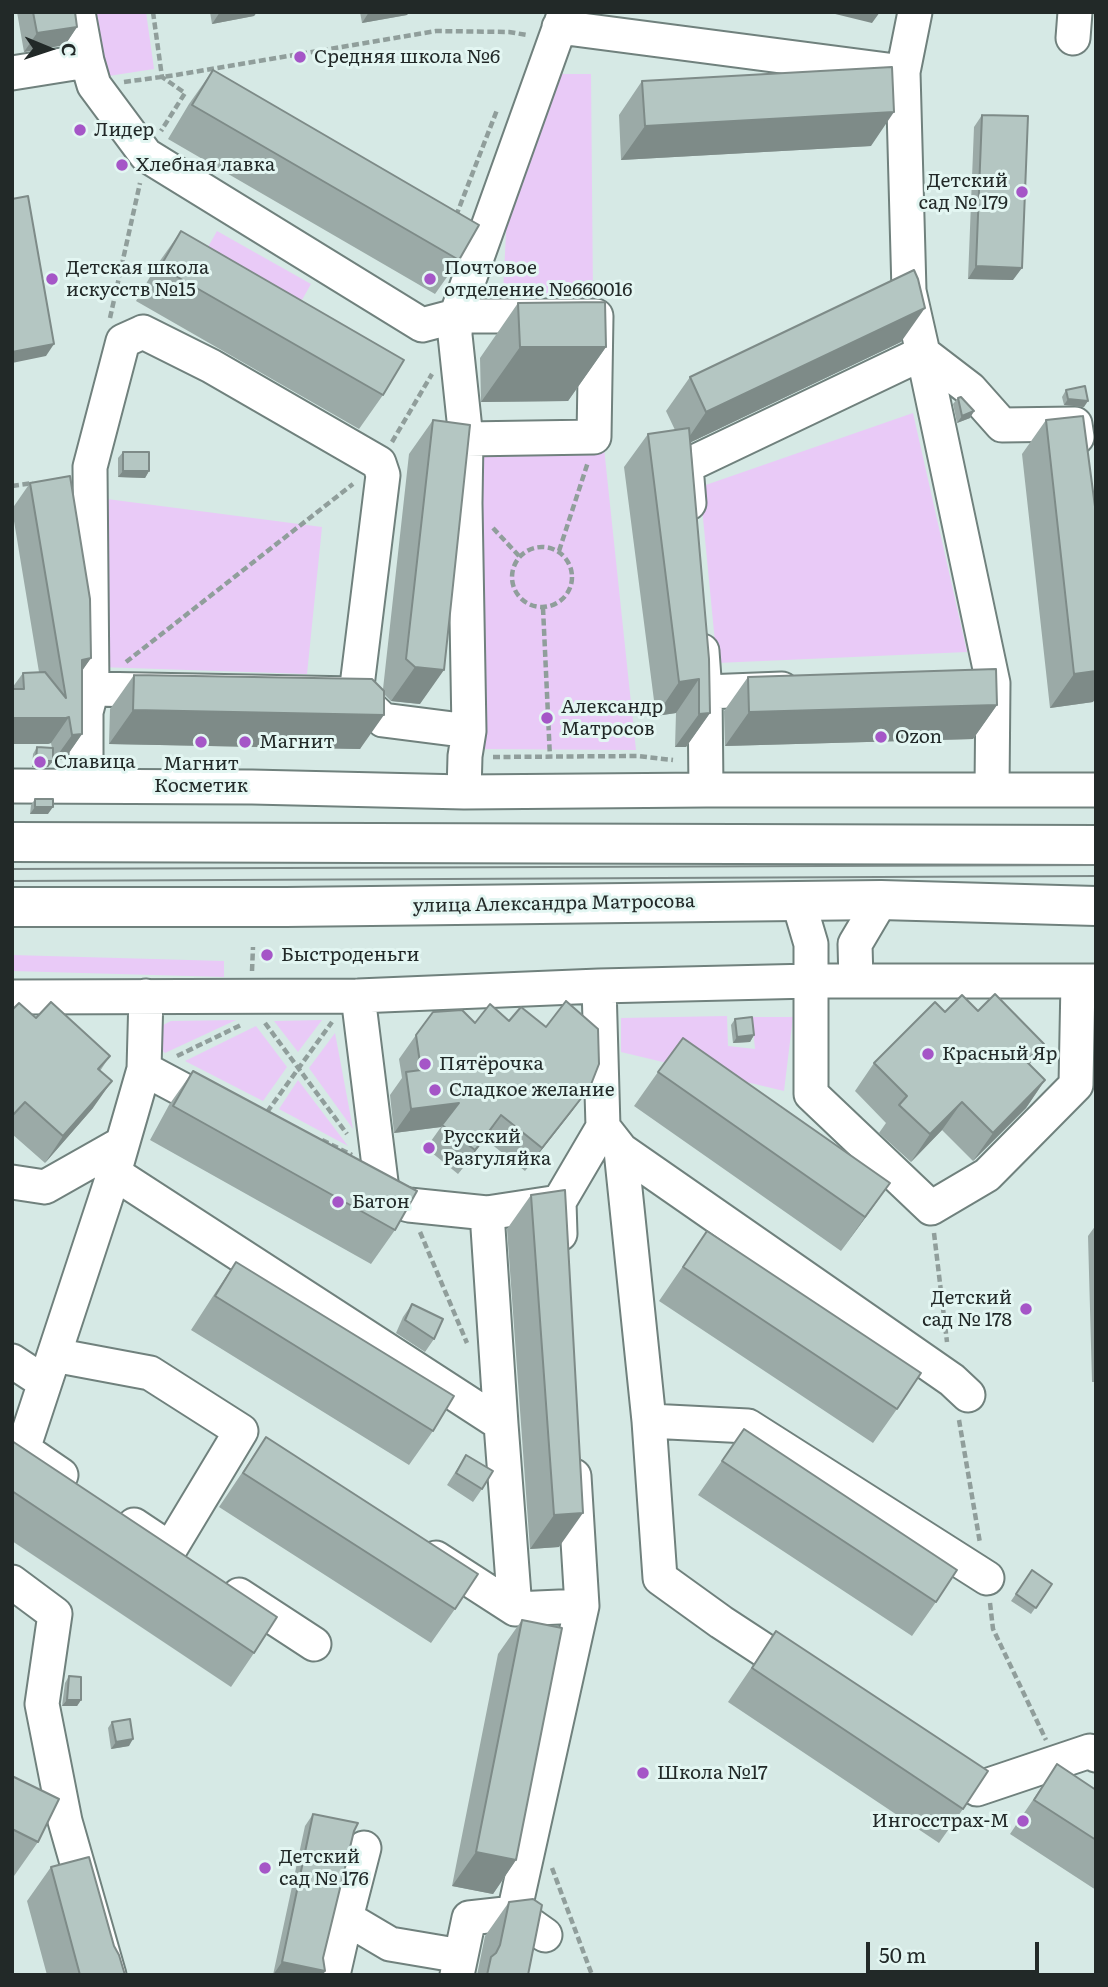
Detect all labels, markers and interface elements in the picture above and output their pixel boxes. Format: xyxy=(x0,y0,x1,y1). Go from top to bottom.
north arrow xyxy=(14,14,84,84)
text: С xyxy=(56,42,84,57)
place label: Средняя школа №6 xyxy=(314,46,500,68)
marker: Средняя школа №6 xyxy=(292,49,308,65)
place label: Лидер xyxy=(94,119,154,141)
marker: Лидер xyxy=(72,122,88,138)
place label: Хлебная лавка xyxy=(136,154,275,176)
marker: Хлебная лавка xyxy=(114,157,130,173)
place label: Детский сад № 179 xyxy=(918,170,1008,214)
marker: Детский сад № 179 xyxy=(1014,184,1030,200)
place label: Детская школа искусств №15 xyxy=(66,257,209,301)
place label: Почтовое отделение №660016 xyxy=(444,257,632,301)
marker: Детская школа искусств №15 xyxy=(44,271,60,287)
marker: Почтовое отделение №660016 xyxy=(422,271,438,287)
place label: Александр Матросов xyxy=(561,696,663,740)
marker: Александр Матросов xyxy=(539,710,555,726)
place label: Ozon xyxy=(895,726,942,748)
marker: Ozon xyxy=(873,729,889,745)
place label: Магнит xyxy=(259,731,335,753)
marker: Магнит Косметик xyxy=(193,734,209,750)
marker: Магнит xyxy=(237,734,253,750)
place label: Славица xyxy=(54,751,136,773)
place label: Магнит Косметик xyxy=(154,753,248,797)
marker: Славица xyxy=(32,754,48,770)
street label: улица Александра Матросова xyxy=(413,890,695,918)
place label: Быстроденьги xyxy=(281,944,420,966)
marker: Быстроденьги xyxy=(259,947,275,963)
place label: Красный Яр xyxy=(942,1043,1058,1065)
marker: Красный Яр xyxy=(920,1046,936,1062)
place label: Пятёрочка xyxy=(439,1053,544,1075)
marker: Пятёрочка xyxy=(417,1056,433,1072)
place label: Сладкое желание xyxy=(449,1079,615,1101)
marker: Сладкое желание xyxy=(427,1082,443,1098)
place label: Русский Разгуляйка xyxy=(443,1126,551,1170)
marker: Русский Разгуляйка xyxy=(421,1140,437,1156)
place label: Батон xyxy=(352,1191,410,1213)
marker: Батон xyxy=(330,1194,346,1210)
place label: Детский сад № 178 xyxy=(922,1287,1012,1331)
marker: Детский сад № 178 xyxy=(1018,1301,1034,1317)
place label: Школа №17 xyxy=(657,1762,768,1784)
marker: Школа №17 xyxy=(635,1765,651,1781)
place label: Ингосстрах-М xyxy=(872,1810,1009,1832)
marker: Ингосстрах-М xyxy=(1015,1813,1031,1829)
place label: Детский сад № 176 xyxy=(279,1846,369,1890)
marker: Детский сад № 176 xyxy=(257,1860,273,1876)
scale bar xyxy=(870,1927,1043,1971)
text: 50 m xyxy=(879,1938,926,1969)

